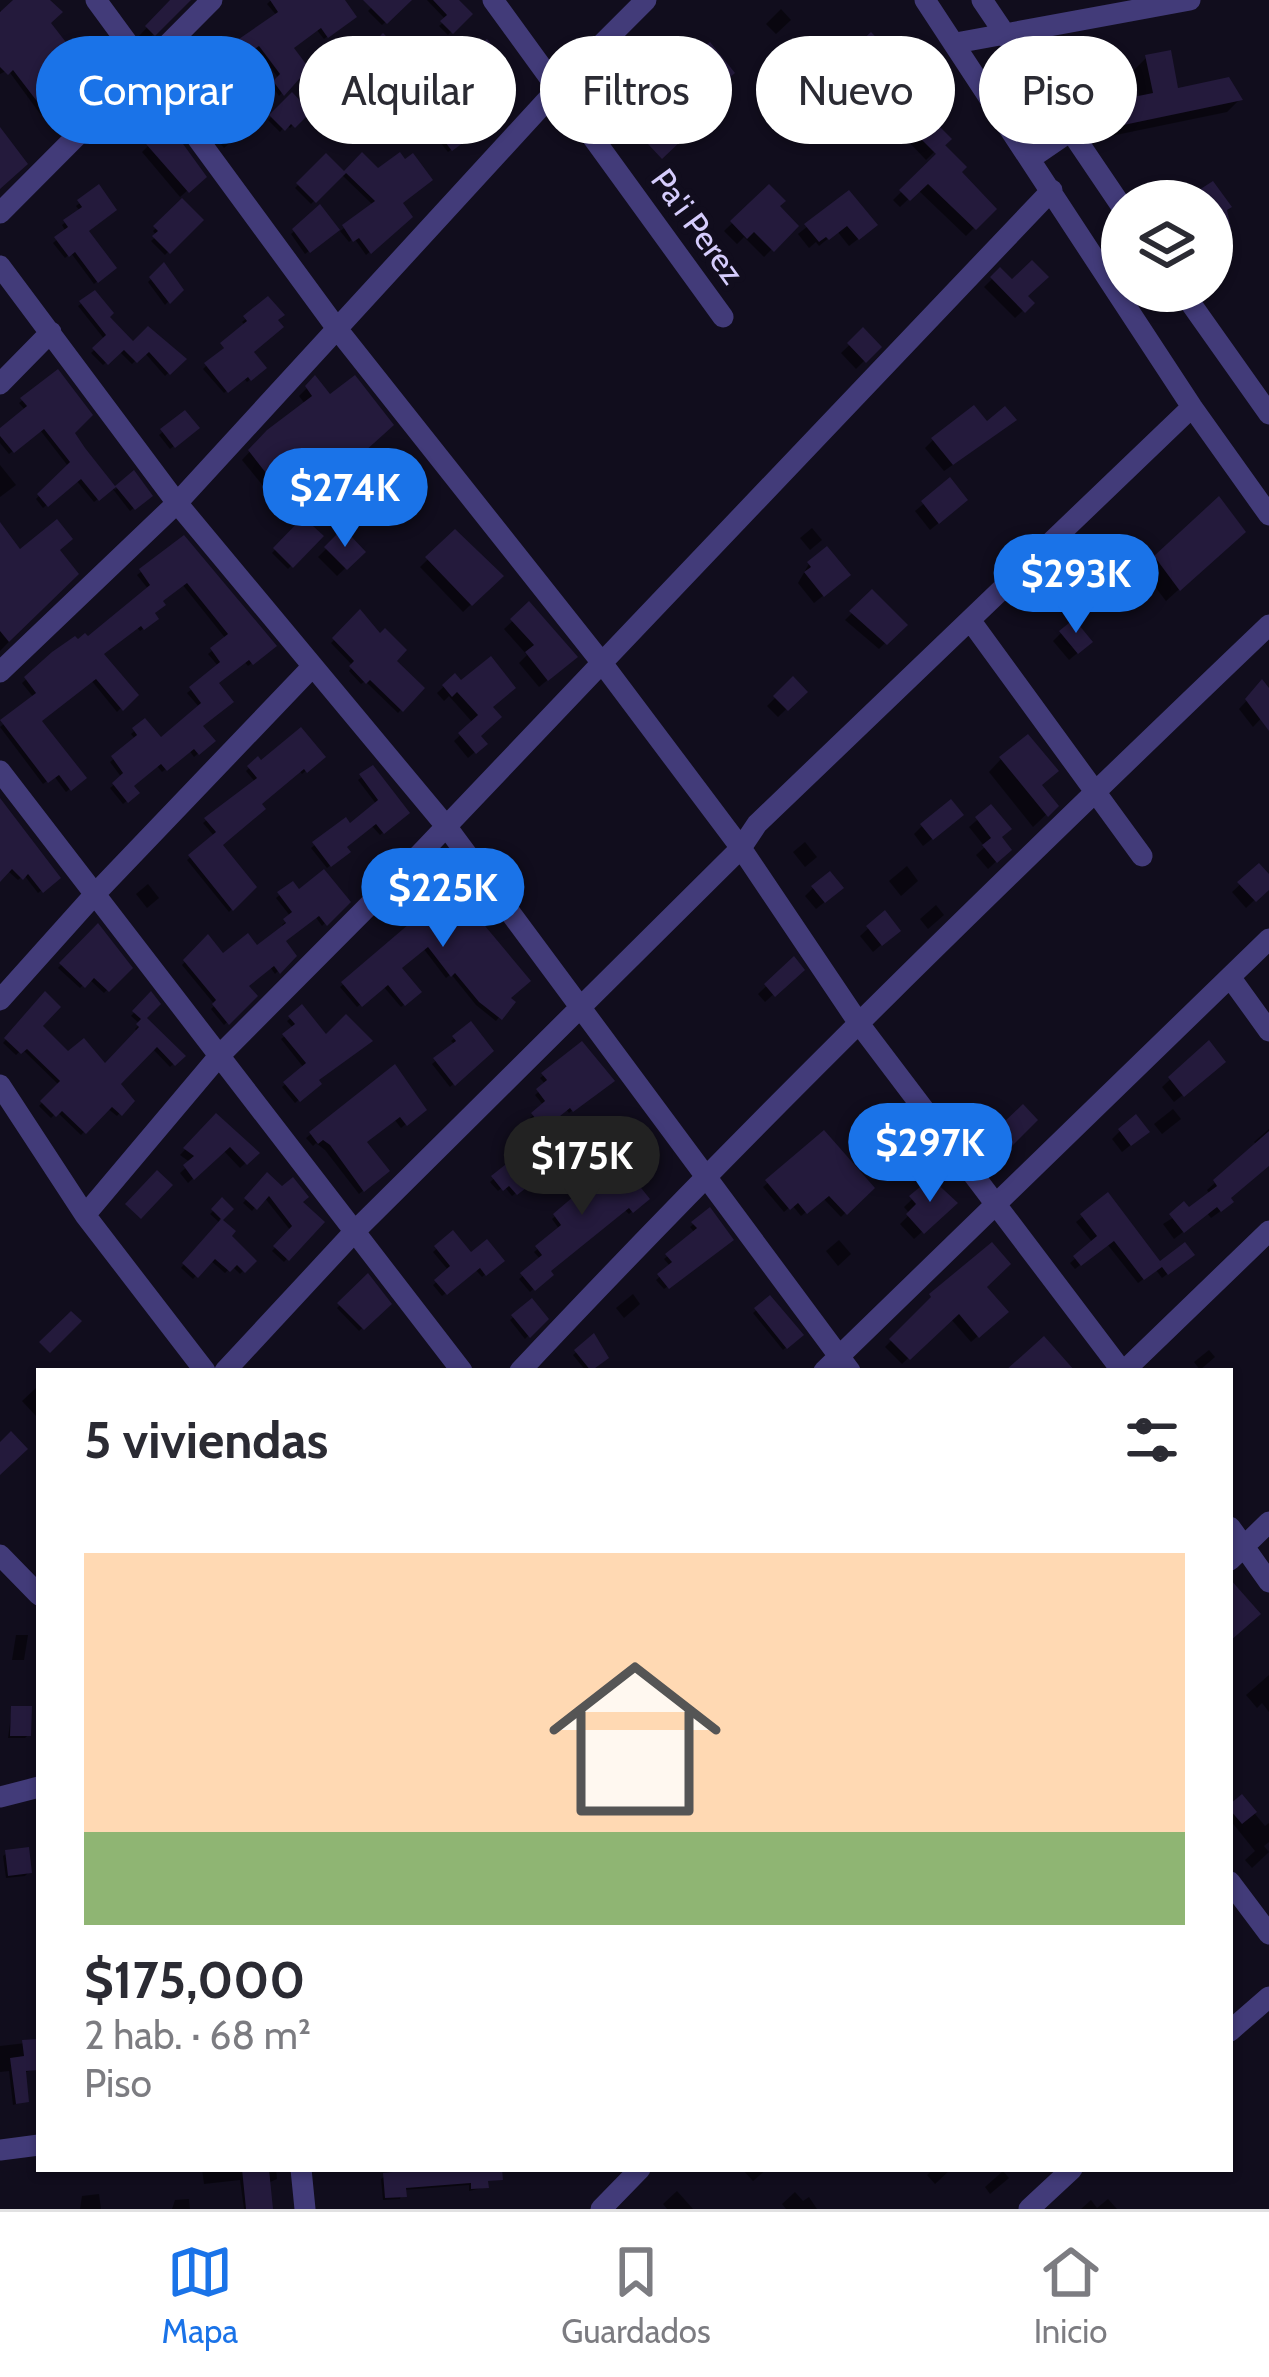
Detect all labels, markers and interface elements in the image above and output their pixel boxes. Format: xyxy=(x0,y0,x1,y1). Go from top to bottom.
chip: Comprar xyxy=(36,36,275,144)
chip: Alquilar xyxy=(299,36,516,144)
chip: Filtros xyxy=(540,36,732,144)
chip: Nuevo xyxy=(756,36,955,144)
chip: Piso xyxy=(979,36,1137,144)
street label: Pa'i Perez xyxy=(643,161,753,291)
map controls xyxy=(1101,180,1233,312)
button: layers xyxy=(1101,180,1233,312)
pin: $274K xyxy=(261,448,429,550)
text: $274K xyxy=(290,463,400,511)
pin: $293K xyxy=(992,534,1160,636)
text: $293K xyxy=(1021,549,1131,597)
pin: $225K xyxy=(359,848,527,950)
text: $225K xyxy=(388,863,498,911)
pin: $297K xyxy=(846,1103,1014,1205)
pin: $175K xyxy=(498,1116,666,1218)
text: $297K xyxy=(875,1118,985,1166)
text: $175K xyxy=(531,1131,633,1179)
icon: filters xyxy=(1119,1407,1185,1473)
text: 5 viviendas xyxy=(84,1409,328,1471)
icon: home xyxy=(527,1631,743,1847)
text: $175,000 xyxy=(84,1949,305,2011)
text: 2 hab. · 68 m² xyxy=(84,2011,311,2059)
text: Piso xyxy=(84,2059,152,2107)
tab: Mapa xyxy=(162,2239,238,2351)
tab: Guardados xyxy=(561,2239,711,2351)
tab: Inicio xyxy=(1034,2239,1107,2351)

